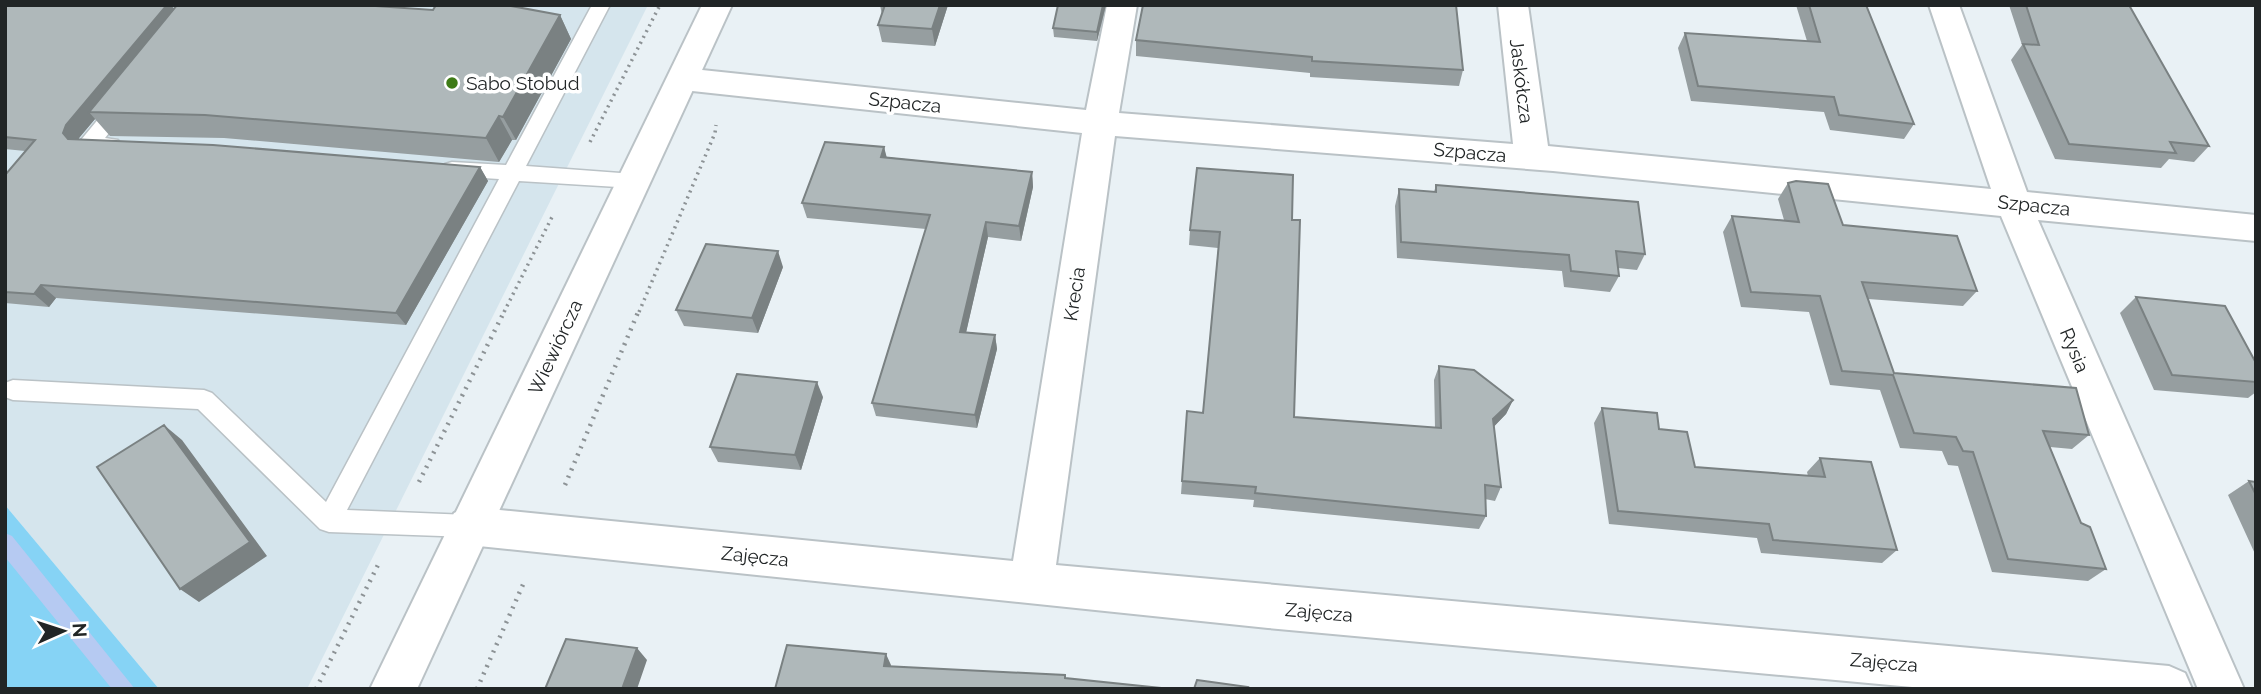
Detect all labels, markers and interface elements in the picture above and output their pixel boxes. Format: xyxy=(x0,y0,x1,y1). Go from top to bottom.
street label: Jaskółcza xyxy=(1506,37,1538,125)
place label: Sabo Stobud xyxy=(466,72,579,94)
marker: Sabo Stobud xyxy=(444,75,460,91)
street label: Szpacza xyxy=(868,87,942,117)
street label: Szpacza xyxy=(1433,138,1507,166)
street label: Szpacza xyxy=(1997,190,2071,220)
street label: Krecia xyxy=(1059,265,1089,323)
street label: Wiewiórcza xyxy=(523,296,587,398)
street label: Rysia xyxy=(2056,324,2094,376)
street label: Zajęcza xyxy=(720,542,790,570)
north arrow xyxy=(28,596,98,666)
street label: Zajęcza xyxy=(1284,598,1354,626)
text: N xyxy=(69,622,91,638)
street label: Zajęcza xyxy=(1849,648,1919,676)

